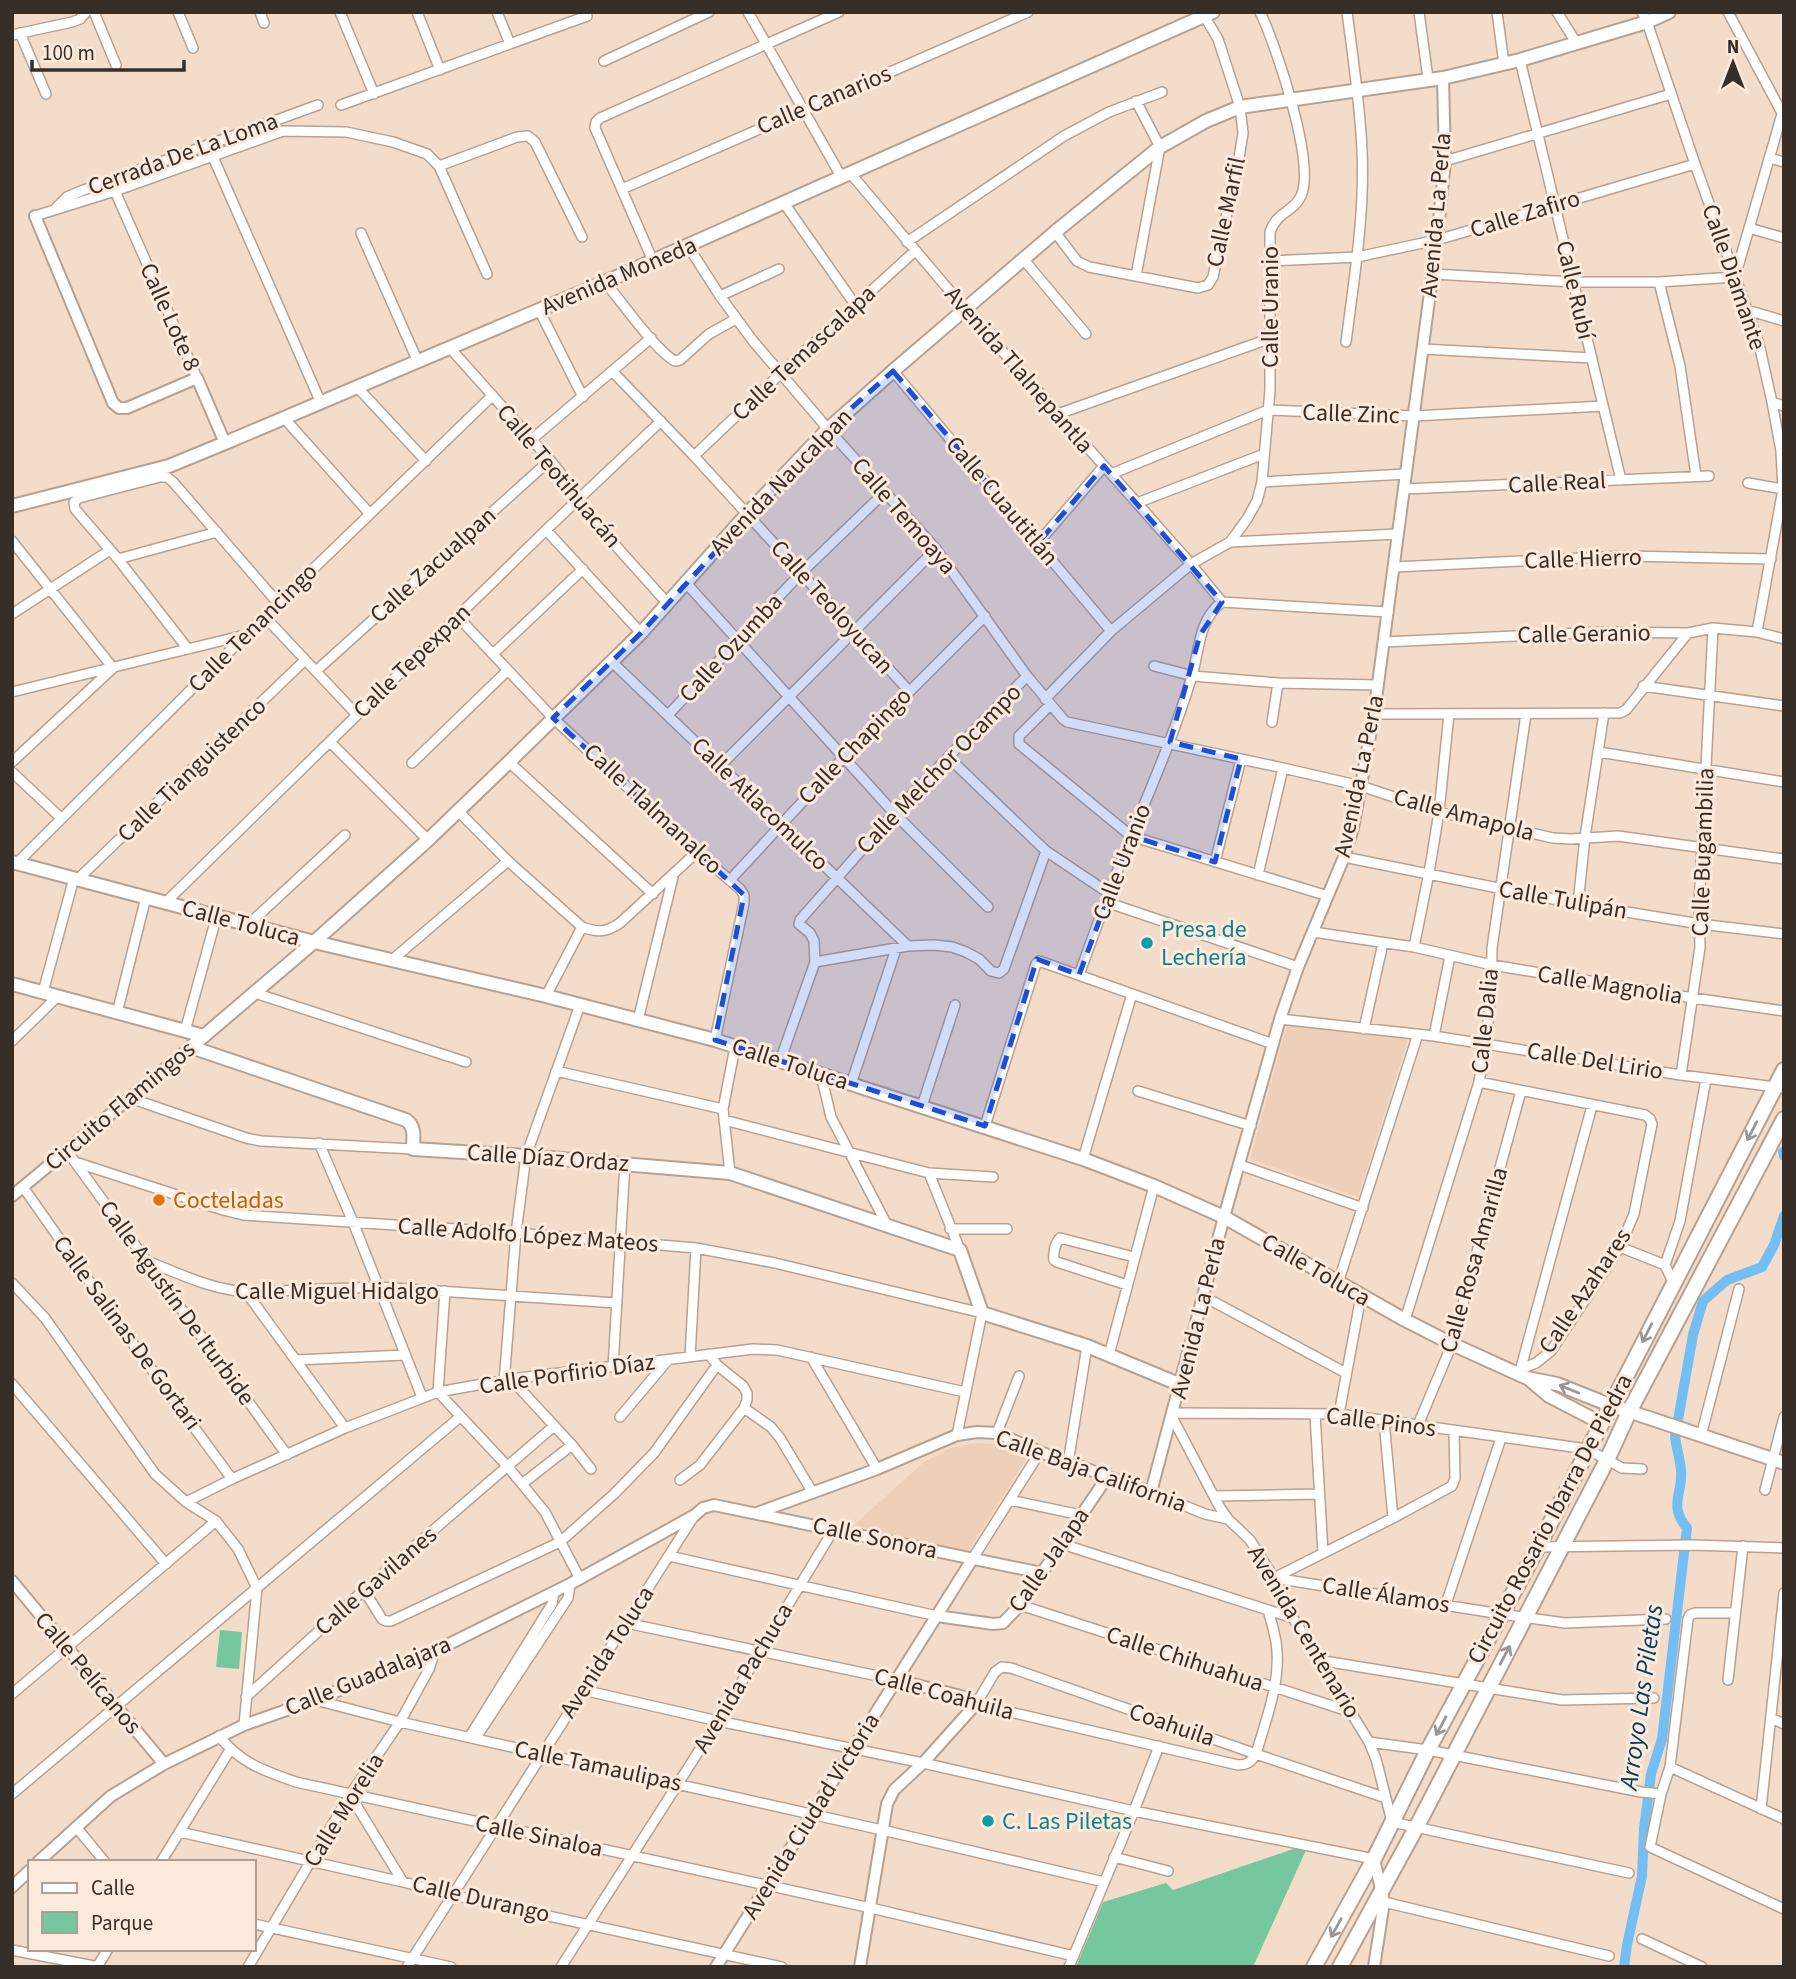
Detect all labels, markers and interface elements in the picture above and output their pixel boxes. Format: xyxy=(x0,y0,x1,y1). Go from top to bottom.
scale bar xyxy=(32,28,184,72)
north arrow xyxy=(1698,28,1768,98)
text: N xyxy=(1727,34,1739,61)
text: 100 m xyxy=(42,38,95,68)
street label: Calle Canarios xyxy=(751,56,897,144)
street label: Cerrada De La Loma xyxy=(83,103,283,205)
street label: Avenida La Perla xyxy=(1411,131,1461,299)
street label: Calle Marfil xyxy=(1197,154,1255,270)
street label: Calle Zafiro xyxy=(1466,181,1584,247)
street label: Calle Diamante xyxy=(1693,199,1775,355)
street label: Avenida Moneda xyxy=(536,227,702,325)
street label: Calle Rubí xyxy=(1547,237,1604,344)
street label: Calle Uranio xyxy=(1253,246,1288,368)
street label: Calle Lote 8 xyxy=(131,257,209,377)
street label: Calle Temascalapa xyxy=(724,277,884,429)
street label: Avenida Tlalnepantla xyxy=(936,279,1102,461)
street label: Calle Zinc xyxy=(1302,395,1400,433)
street label: Calle Teotihuacán xyxy=(488,396,630,556)
street label: Avenida Naucalpan xyxy=(701,400,861,564)
street label: Calle Cuautitlán xyxy=(937,429,1067,573)
street label: Calle Temoaya xyxy=(843,450,965,582)
street label: Calle Real xyxy=(1507,463,1607,503)
street label: Calle Zacualpan xyxy=(362,499,504,631)
street label: Calle Teoloyucan xyxy=(762,532,902,682)
street label: Calle Hierro xyxy=(1524,539,1642,579)
street label: Calle Tenancingo xyxy=(180,555,326,701)
street label: Calle Ozumba xyxy=(671,585,791,711)
street label: Calle Tepexpan xyxy=(345,596,479,726)
street label: Calle Geranio xyxy=(1517,615,1651,653)
street label: Calle Melchor Ocampo xyxy=(848,676,1030,862)
street label: Calle Chapingo xyxy=(790,680,920,812)
street label: Calle Tianguistenco xyxy=(109,689,275,851)
street label: Avenida La Perla xyxy=(1325,692,1393,860)
street label: Calle Atlacomulco xyxy=(683,729,837,879)
street label: Calle Tlalmanalco xyxy=(576,735,730,883)
street label: Calle Bugambilia xyxy=(1683,767,1723,937)
street label: Calle Amapola xyxy=(1390,779,1538,851)
street label: Calle Uranio xyxy=(1084,799,1160,925)
street label: Calle Tulipán xyxy=(1496,871,1630,929)
street label: Calle Toluca xyxy=(178,890,304,956)
place label: Presa de Lechería xyxy=(1161,912,1247,975)
marker: Presa de Lechería xyxy=(1139,935,1155,951)
street label: Calle Magnolia xyxy=(1535,956,1685,1014)
street label: Calle Dalia xyxy=(1462,967,1508,1075)
street label: Calle Toluca xyxy=(727,1029,853,1099)
street label: Circuito Flamingos xyxy=(37,1032,203,1180)
street label: Calle Del Lirio xyxy=(1525,1033,1665,1089)
one-way arrow xyxy=(1745,1120,1759,1141)
street label: Calle Díaz Ordaz xyxy=(466,1135,630,1181)
street label: Calle Rosa Amarilla xyxy=(1431,1163,1517,1357)
place label: Cocteladas xyxy=(173,1183,284,1218)
marker: Cocteladas xyxy=(151,1192,167,1208)
street label: Calle Agustín De Iturbide xyxy=(91,1193,263,1413)
street label: Calle Adolfo López Mateos xyxy=(396,1208,660,1262)
street label: Calle Azahares xyxy=(1530,1221,1640,1361)
street label: Calle Toluca xyxy=(1255,1225,1377,1315)
street label: Calle Salinas De Gortari xyxy=(44,1228,210,1438)
street label: Avenida La Perla xyxy=(1161,1234,1235,1402)
street label: Calle Miguel Hidalgo xyxy=(235,1274,439,1309)
one-way arrow xyxy=(1640,1322,1654,1343)
street label: Calle Porfirio Díaz xyxy=(477,1344,657,1404)
street label: Circuito Rosario Ibarra De Piedra xyxy=(1458,1368,1642,1670)
one-way arrow xyxy=(1559,1382,1581,1395)
street label: Calle Pinos xyxy=(1324,1398,1438,1446)
street label: Calle Baja California xyxy=(991,1420,1191,1522)
street label: Calle Jalapa xyxy=(1000,1500,1098,1620)
street label: Calle Sonora xyxy=(809,1508,941,1568)
street label: Calle Gavilanes xyxy=(307,1518,445,1644)
street label: Avenida Centenario xyxy=(1239,1539,1369,1725)
street label: Calle Álamos xyxy=(1320,1568,1452,1622)
street label: Avenida Toluca xyxy=(551,1579,663,1725)
street label: Avenida Pachuca xyxy=(684,1596,802,1760)
water label: Arroyo Las Piletas xyxy=(1609,1602,1672,1794)
street label: Calle Pelícanos xyxy=(26,1604,150,1742)
street label: Calle Chihuahua xyxy=(1102,1617,1268,1701)
street label: Calle Guadalajara xyxy=(280,1627,456,1725)
one-way arrow xyxy=(1498,1645,1512,1666)
street label: Calle Coahuila xyxy=(870,1659,1018,1729)
street label: Coahuila xyxy=(1124,1694,1220,1756)
street label: Avenida Ciudad Victoria xyxy=(733,1706,889,1926)
one-way arrow xyxy=(1434,1715,1447,1736)
street label: Calle Tamaulipas xyxy=(511,1731,685,1801)
street label: Calle Morelia xyxy=(295,1746,393,1874)
place label: C. Las Piletas xyxy=(1002,1804,1132,1839)
street label: Calle Sinaloa xyxy=(472,1805,606,1867)
marker: C. Las Piletas xyxy=(980,1813,996,1829)
legend xyxy=(28,1860,256,1951)
street label: Calle Durango xyxy=(409,1866,553,1932)
text: Calle xyxy=(91,1873,135,1903)
text: Parque xyxy=(91,1908,153,1938)
one-way arrow xyxy=(1329,1917,1343,1937)

